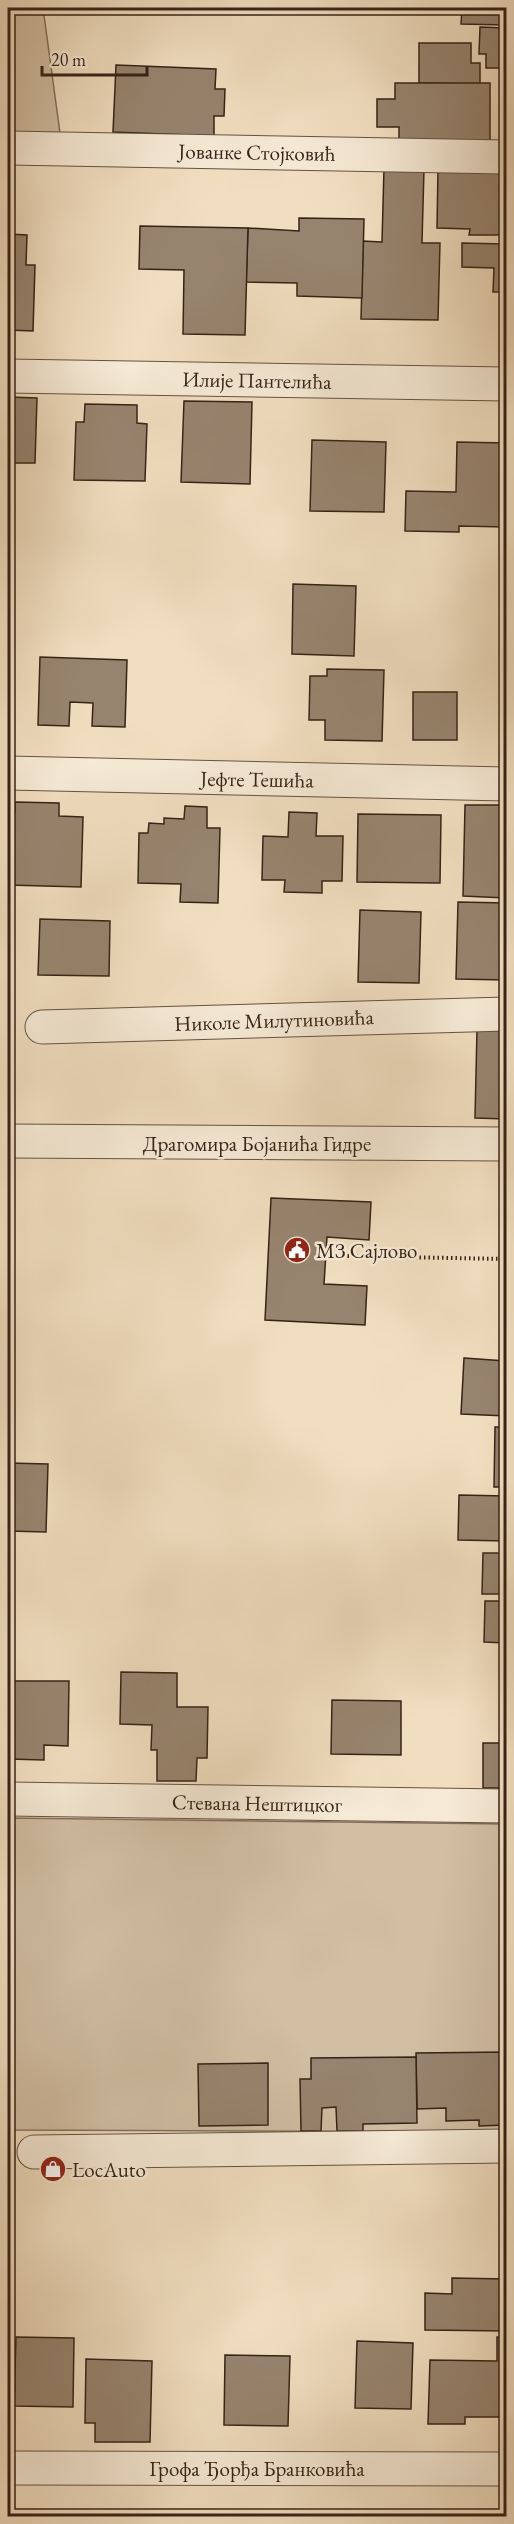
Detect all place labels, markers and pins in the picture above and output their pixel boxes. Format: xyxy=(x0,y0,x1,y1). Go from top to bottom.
public building icon: МЗ Сајлово xyxy=(282,1235,312,1265)
place label: МЗ Сајлово xyxy=(316,1237,417,1264)
shop icon: LocAuto xyxy=(38,2154,68,2184)
place label: LocAuto xyxy=(72,2156,146,2183)

